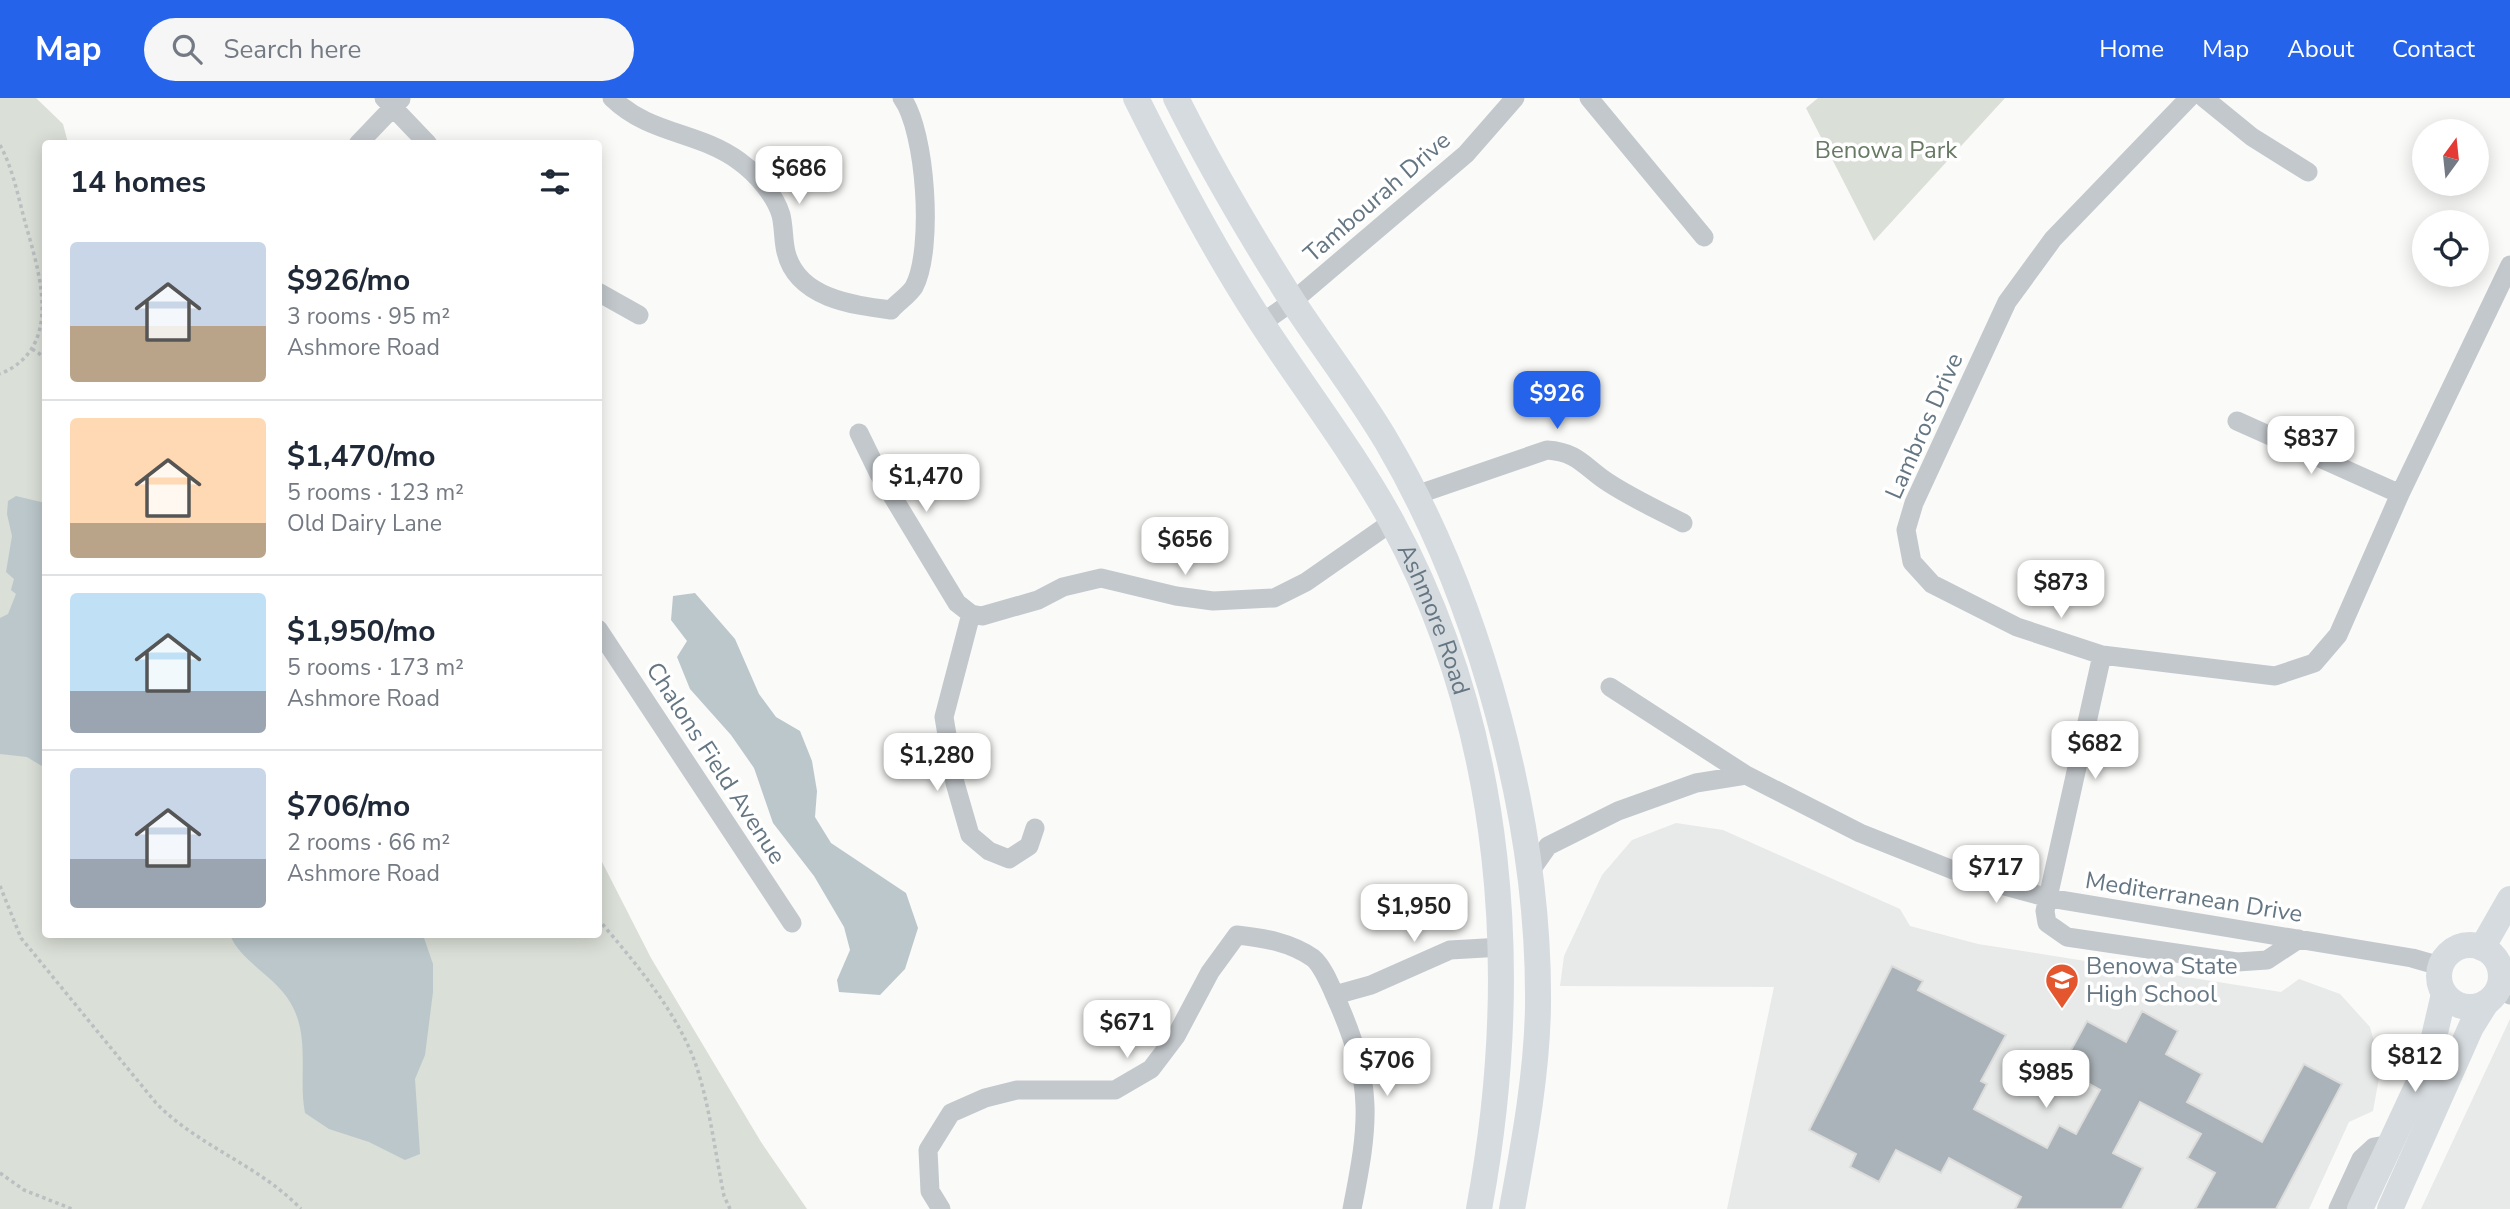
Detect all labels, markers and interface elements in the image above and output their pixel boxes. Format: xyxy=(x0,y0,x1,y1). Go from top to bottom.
search box xyxy=(144,18,634,81)
text: Map xyxy=(35,27,102,72)
icon: search xyxy=(168,30,206,68)
text: Search here xyxy=(224,32,361,67)
text: Home xyxy=(2099,33,2164,65)
text: Map xyxy=(2202,33,2249,65)
text: About xyxy=(2287,33,2354,65)
text: Contact xyxy=(2392,33,2475,65)
north arrow xyxy=(2412,119,2488,196)
map controls xyxy=(2412,119,2489,287)
street label: Tambourah Drive xyxy=(1297,124,1457,270)
park label: Benowa Park xyxy=(1815,134,1958,166)
pin: $686 xyxy=(758,146,840,206)
text: $686 xyxy=(771,153,827,184)
text: 14 homes xyxy=(70,162,206,203)
icon: filters xyxy=(536,163,574,201)
button: locate xyxy=(2412,210,2489,287)
text: $926/mo xyxy=(287,260,410,301)
icon: home xyxy=(126,270,210,354)
text: 3 rooms · 95 m² xyxy=(287,301,450,332)
text: Ashmore Road xyxy=(287,332,440,363)
street label: Lambros Drive xyxy=(1878,348,1970,504)
pin: $926 xyxy=(1516,372,1598,431)
text: $926 xyxy=(1529,378,1585,409)
pin: $837 xyxy=(2270,416,2352,476)
text: $837 xyxy=(2283,423,2339,454)
text: $1,470/mo xyxy=(287,436,436,477)
icon: home xyxy=(126,446,210,530)
pin: $1,470 xyxy=(869,454,983,514)
text: $1,470 xyxy=(889,461,963,492)
text: 5 rooms · 123 m² xyxy=(287,477,464,508)
text: Old Dairy Lane xyxy=(287,508,442,539)
pin: $656 xyxy=(1144,518,1226,577)
text: $656 xyxy=(1157,524,1213,555)
street label: Ashmore Road xyxy=(1390,538,1478,699)
pin: $873 xyxy=(2020,560,2102,620)
text: $873 xyxy=(2033,567,2089,598)
text: $1,950/mo xyxy=(287,611,436,652)
icon: home xyxy=(126,621,210,705)
text: 5 rooms · 173 m² xyxy=(287,652,464,683)
street label: Chalons Field Avenue xyxy=(639,656,793,870)
text: Ashmore Road xyxy=(287,683,440,714)
pin: $682 xyxy=(2054,722,2136,781)
text: $682 xyxy=(2067,728,2123,759)
pin: $1,280 xyxy=(880,734,994,793)
text: $1,280 xyxy=(900,740,974,771)
text: $706/mo xyxy=(287,786,410,827)
icon: home xyxy=(126,796,210,880)
text: 2 rooms · 66 m² xyxy=(287,827,450,858)
pin: $717 xyxy=(1955,846,2037,905)
text: $717 xyxy=(1968,852,2024,883)
text: Ashmore Road xyxy=(287,858,440,889)
street label: Mediterranean Drive xyxy=(2083,864,2305,930)
pin: $1,950 xyxy=(1357,884,1471,944)
text: $1,950 xyxy=(1377,891,1451,922)
place label: Benowa State High School xyxy=(2086,950,2238,1010)
school or university icon: Benowa State High School xyxy=(2043,961,2081,1010)
pin: $671 xyxy=(1086,1000,1168,1060)
text: $671 xyxy=(1099,1007,1155,1038)
pin: $812 xyxy=(2374,1034,2456,1094)
pin: $706 xyxy=(1346,1038,1428,1098)
text: $812 xyxy=(2387,1041,2443,1072)
text: $706 xyxy=(1359,1045,1415,1076)
pin: $985 xyxy=(2005,1051,2087,1110)
text: $985 xyxy=(2018,1057,2074,1088)

